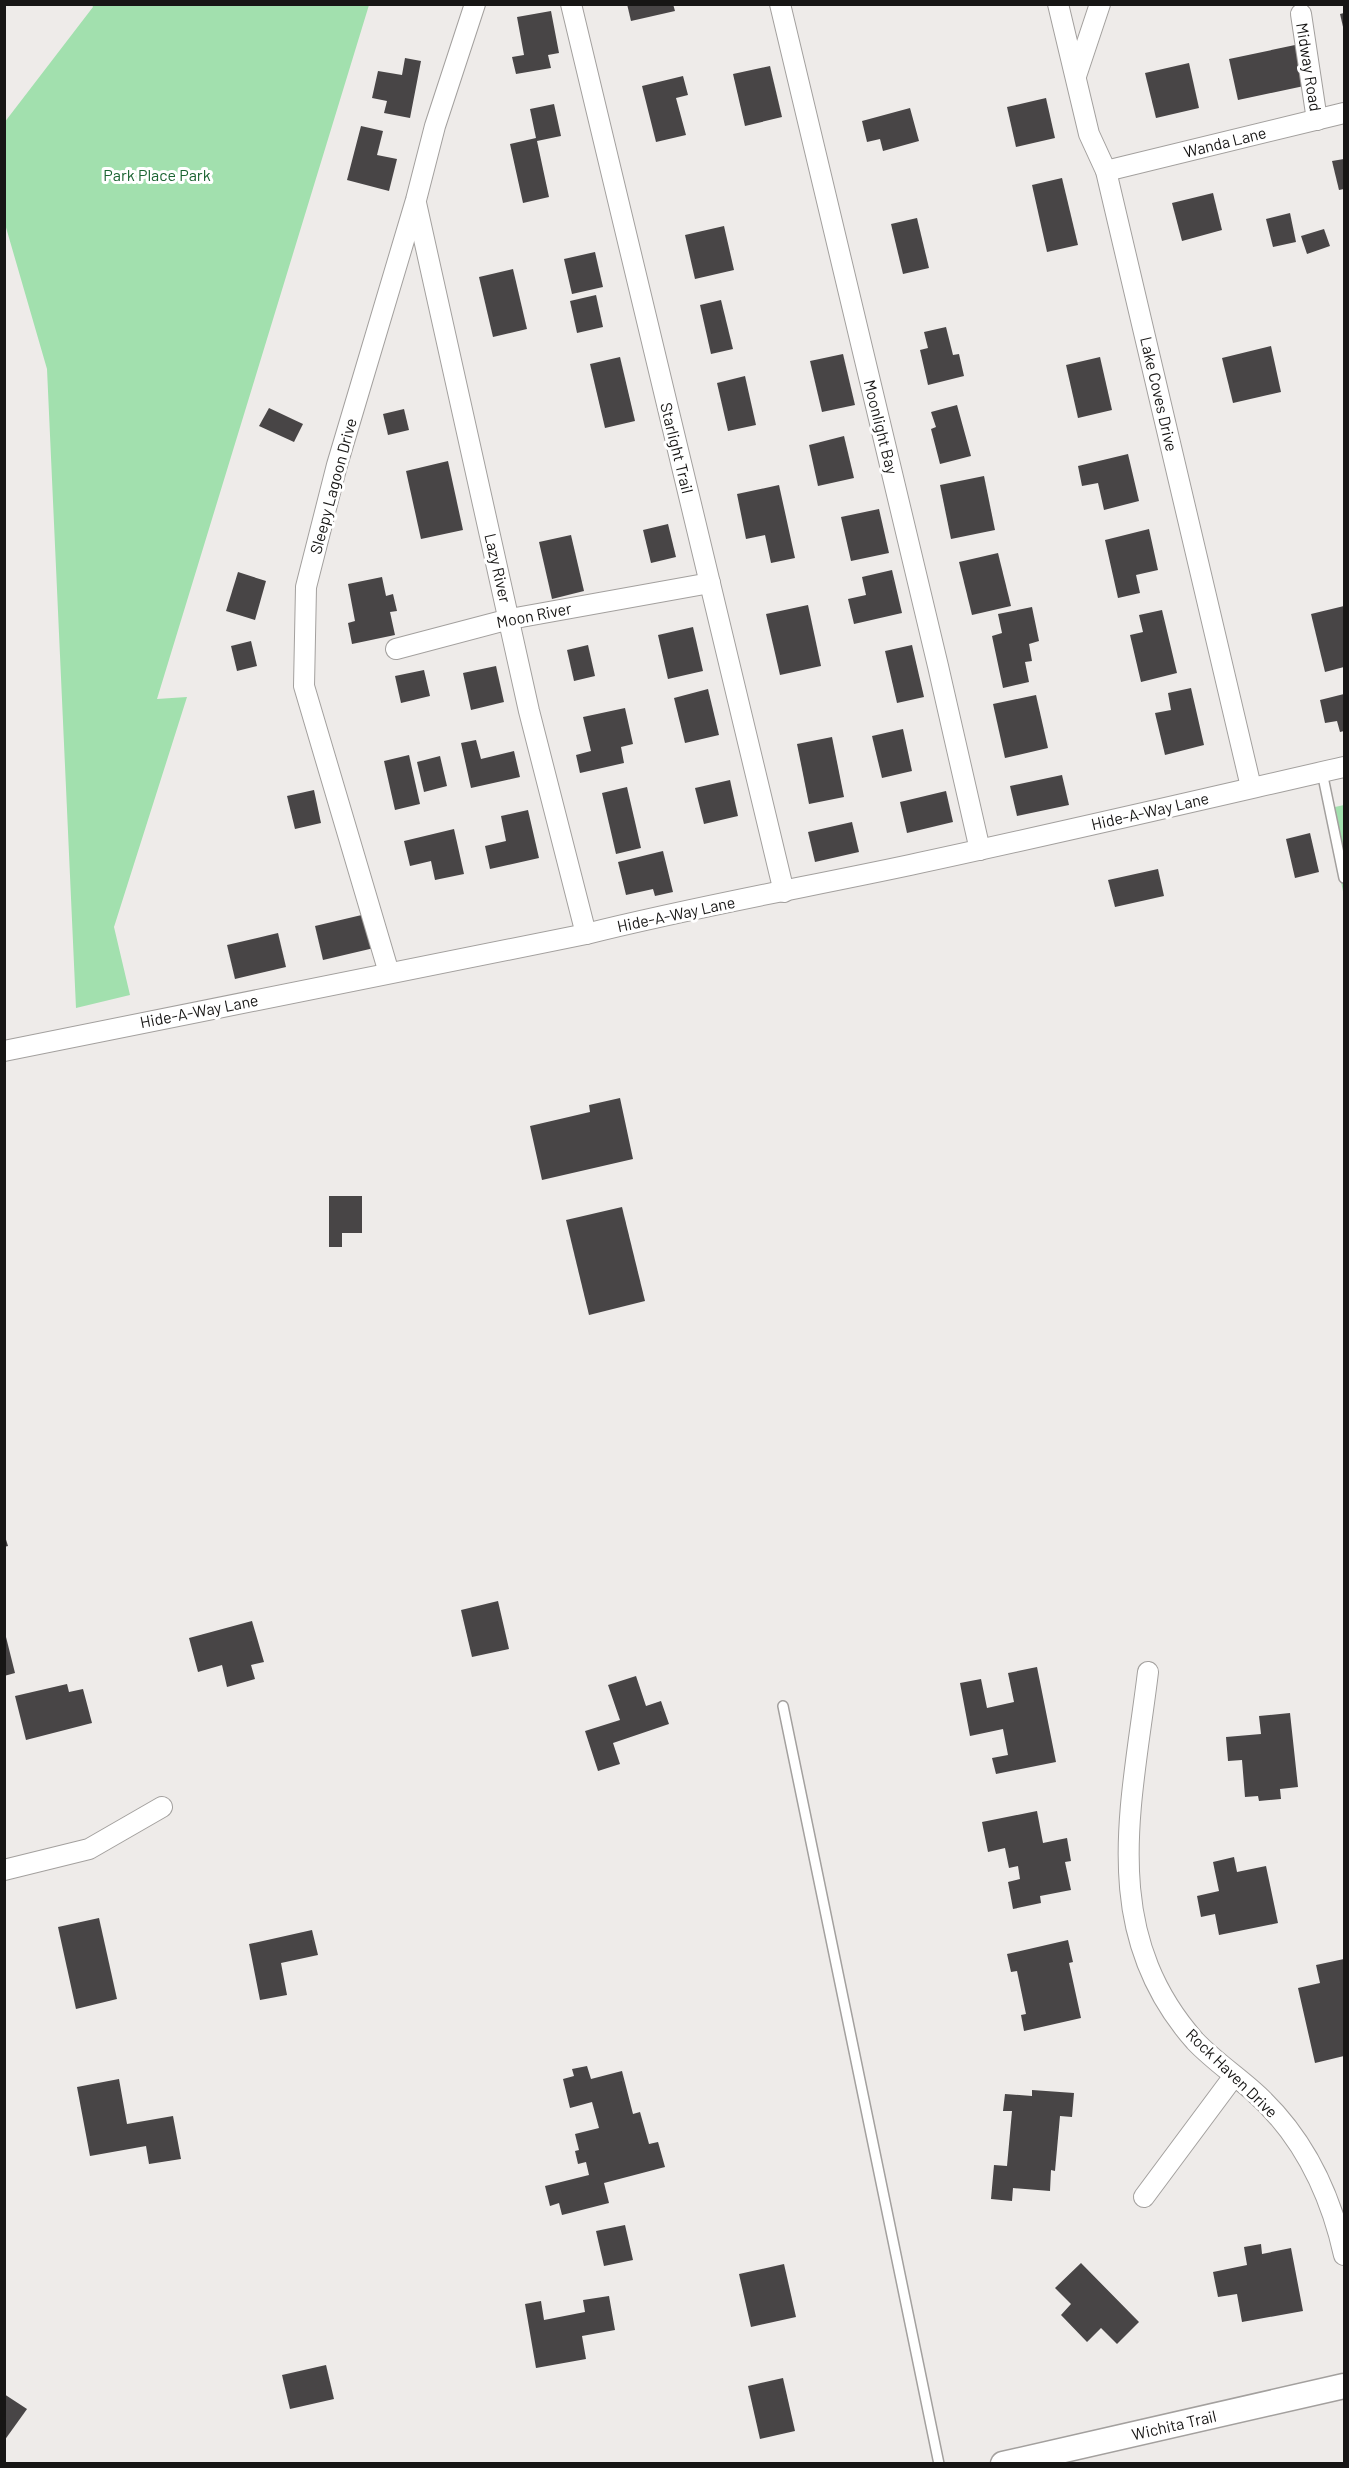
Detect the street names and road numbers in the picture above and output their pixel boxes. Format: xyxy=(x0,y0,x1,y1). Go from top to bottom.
street label: Midway Road xyxy=(1293,21,1326,113)
street label: Wanda Lane xyxy=(1182,122,1268,161)
street label: Lake Coves Drive xyxy=(1137,335,1182,453)
street label: Moonlight Bay xyxy=(861,378,903,477)
street label: Starlight Trail xyxy=(657,400,698,495)
street label: Sleepy Lagoon Drive xyxy=(305,416,360,556)
street label: Lazy River xyxy=(481,531,516,605)
street label: Moon River xyxy=(495,598,573,631)
street label: Hide-A-Way Lane xyxy=(1089,788,1211,833)
street label: Hide-A-Way Lane xyxy=(615,892,737,935)
street label: Hide-A-Way Lane xyxy=(138,990,260,1031)
street label: Rock Haven Drive xyxy=(1183,2024,1282,2121)
street label: Wichita Trail xyxy=(1130,2406,1218,2443)

